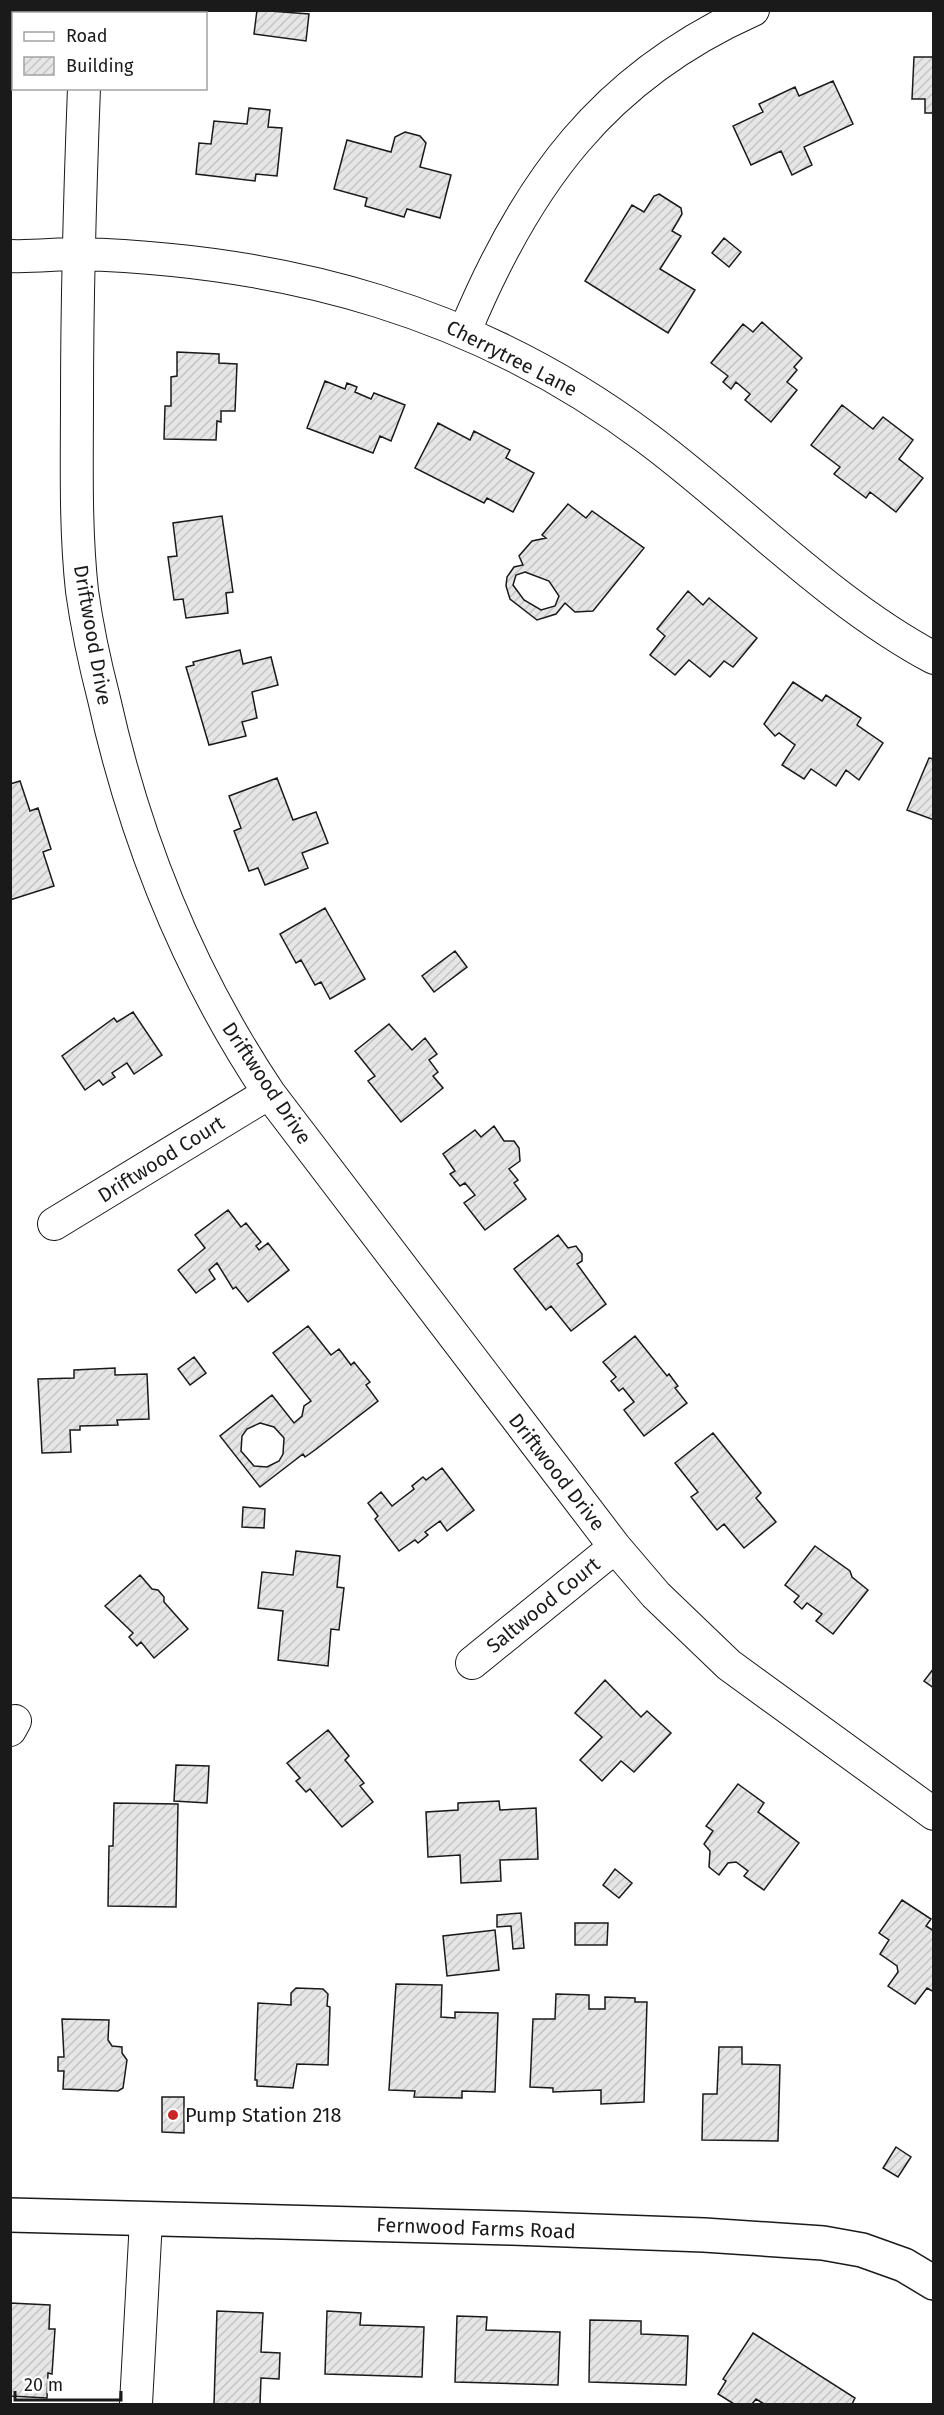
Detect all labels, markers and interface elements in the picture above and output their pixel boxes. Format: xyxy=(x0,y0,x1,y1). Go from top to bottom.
legend xyxy=(12,12,207,90)
text: Road xyxy=(66,25,108,47)
text: Building xyxy=(66,55,134,77)
street label: Cherrytree Lane xyxy=(443,315,581,401)
street label: Driftwood Drive xyxy=(69,563,117,707)
street label: Driftwood Drive xyxy=(217,1017,317,1149)
street label: Driftwood Court xyxy=(94,1110,229,1207)
street label: Driftwood Drive xyxy=(504,1409,610,1535)
street label: Saltwood Court xyxy=(482,1552,605,1658)
place label: Pump Station 218 xyxy=(185,2103,342,2127)
marker: Pump Station 218 xyxy=(166,2108,180,2122)
street label: Fernwood Farms Road xyxy=(376,2213,576,2243)
scale bar xyxy=(15,2364,122,2402)
text: 20 m xyxy=(24,2374,63,2396)

